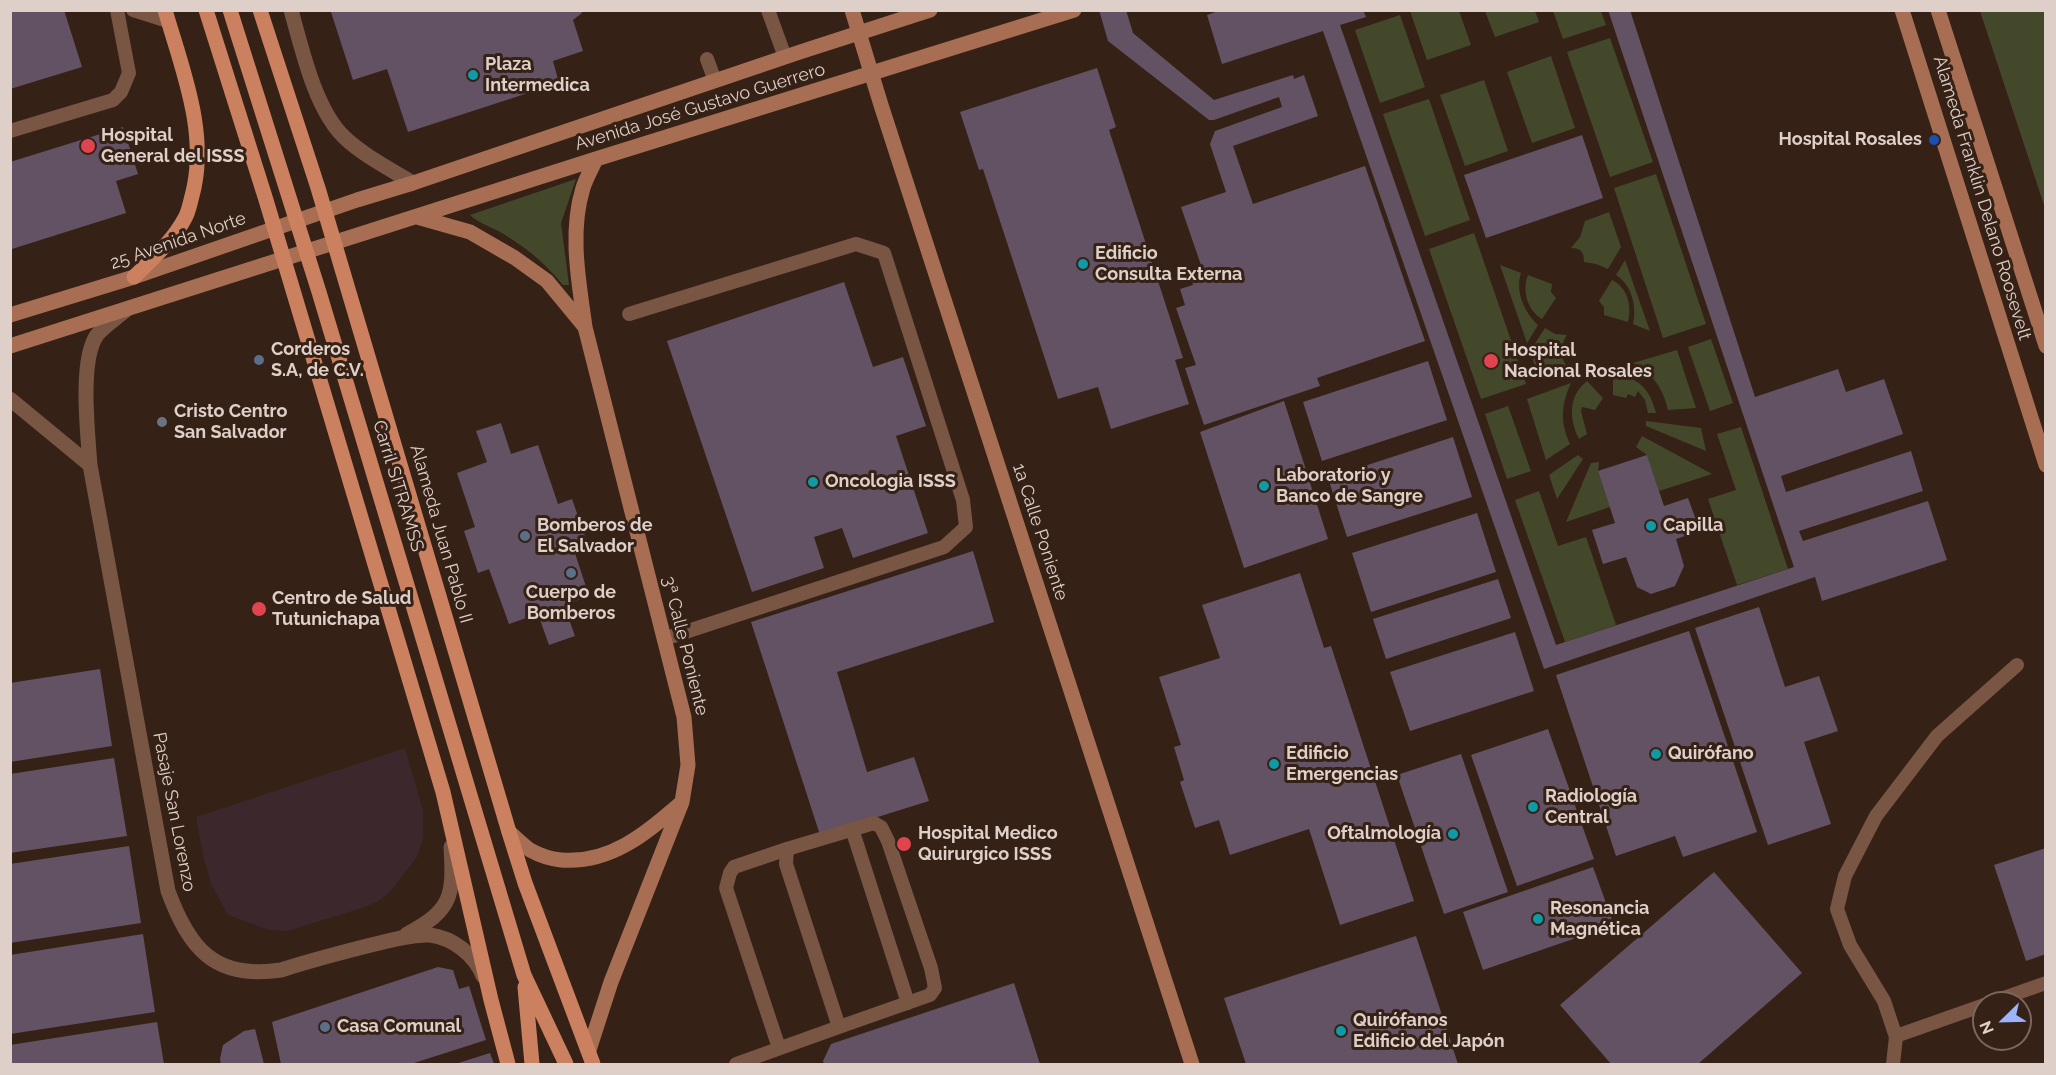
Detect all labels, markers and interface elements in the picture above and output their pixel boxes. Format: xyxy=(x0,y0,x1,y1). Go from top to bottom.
street label: Alameda Franklin Delano Roosevelt xyxy=(1928,53,2036,343)
place label: Plaza Intermedica xyxy=(485,54,590,97)
street label: Avenida José Gustavo Guerrero xyxy=(572,59,828,155)
marker: Plaza Intermedica xyxy=(466,68,480,82)
place label: Hospital General del ISSS xyxy=(101,125,244,168)
place label: Hospital Rosales xyxy=(1779,129,1922,151)
marker: Hospital Rosales xyxy=(1927,133,1941,147)
marker: Hospital General del ISSS xyxy=(79,137,97,155)
street label: 25 Avenida Norte xyxy=(107,208,249,274)
place label: Edificio Consulta Externa xyxy=(1095,243,1242,286)
marker: Edificio Consulta Externa xyxy=(1076,257,1090,271)
place label: Corderos S.A, de C.V. xyxy=(271,339,364,382)
place label: Hospital Nacional Rosales xyxy=(1504,340,1652,382)
marker: Hospital Nacional Rosales xyxy=(1482,352,1500,370)
marker: Corderos S.A, de C.V. xyxy=(252,353,266,367)
place label: Cristo Centro San Salvador xyxy=(174,401,287,444)
marker: Cristo Centro San Salvador xyxy=(155,415,169,429)
street label: Carril SITRAMSS xyxy=(368,418,428,554)
street label: Alameda Juan Pablo II xyxy=(405,442,477,626)
street label: 1a Calle Poniente xyxy=(1008,461,1072,603)
place label: Laboratorio y Banco de Sangre xyxy=(1276,465,1423,508)
place label: Oncologia ISSS xyxy=(825,471,956,493)
marker: Oncologia ISSS xyxy=(806,475,820,489)
marker: Laboratorio y Banco de Sangre xyxy=(1257,479,1271,493)
place label: Bomberos de El Salvador xyxy=(537,515,652,558)
place label: Capilla xyxy=(1663,515,1723,537)
marker: Capilla xyxy=(1644,519,1658,533)
marker: Bomberos de El Salvador xyxy=(518,529,532,543)
marker: Cuerpo de Bomberos xyxy=(564,566,578,580)
street label: 3ª Calle Poniente xyxy=(657,574,713,718)
place label: Cuerpo de Bomberos xyxy=(526,582,616,624)
place label: Centro de Salud Tutunichapa xyxy=(272,588,411,630)
marker: Centro de Salud Tutunichapa xyxy=(250,600,268,618)
street label: Pasaje San Lorenzo xyxy=(148,730,200,894)
place label: Edificio Emergencias xyxy=(1286,743,1398,786)
place label: Quirófano xyxy=(1668,743,1754,765)
marker: Quirófano xyxy=(1649,747,1663,761)
marker: Edificio Emergencias xyxy=(1267,757,1281,771)
place label: Radiología Central xyxy=(1545,786,1637,828)
marker: Radiología Central xyxy=(1526,800,1540,814)
place label: Hospital Medico Quirurgico ISSS xyxy=(918,823,1058,866)
place label: Oftalmología xyxy=(1327,823,1441,845)
marker: Oftalmología xyxy=(1446,827,1460,841)
marker: Hospital Medico Quirurgico ISSS xyxy=(895,835,913,853)
place label: Resonancia Magnética xyxy=(1550,898,1649,940)
marker: Resonancia Magnética xyxy=(1531,912,1545,926)
north arrow xyxy=(1972,991,2032,1051)
place label: Quirófanos Edificio del Japón xyxy=(1353,1010,1505,1052)
place label: Casa Comunal xyxy=(337,1016,461,1038)
text: N xyxy=(1976,1018,1998,1037)
marker: Casa Comunal xyxy=(318,1020,332,1034)
marker: Quirófanos Edificio del Japón xyxy=(1334,1024,1348,1038)

